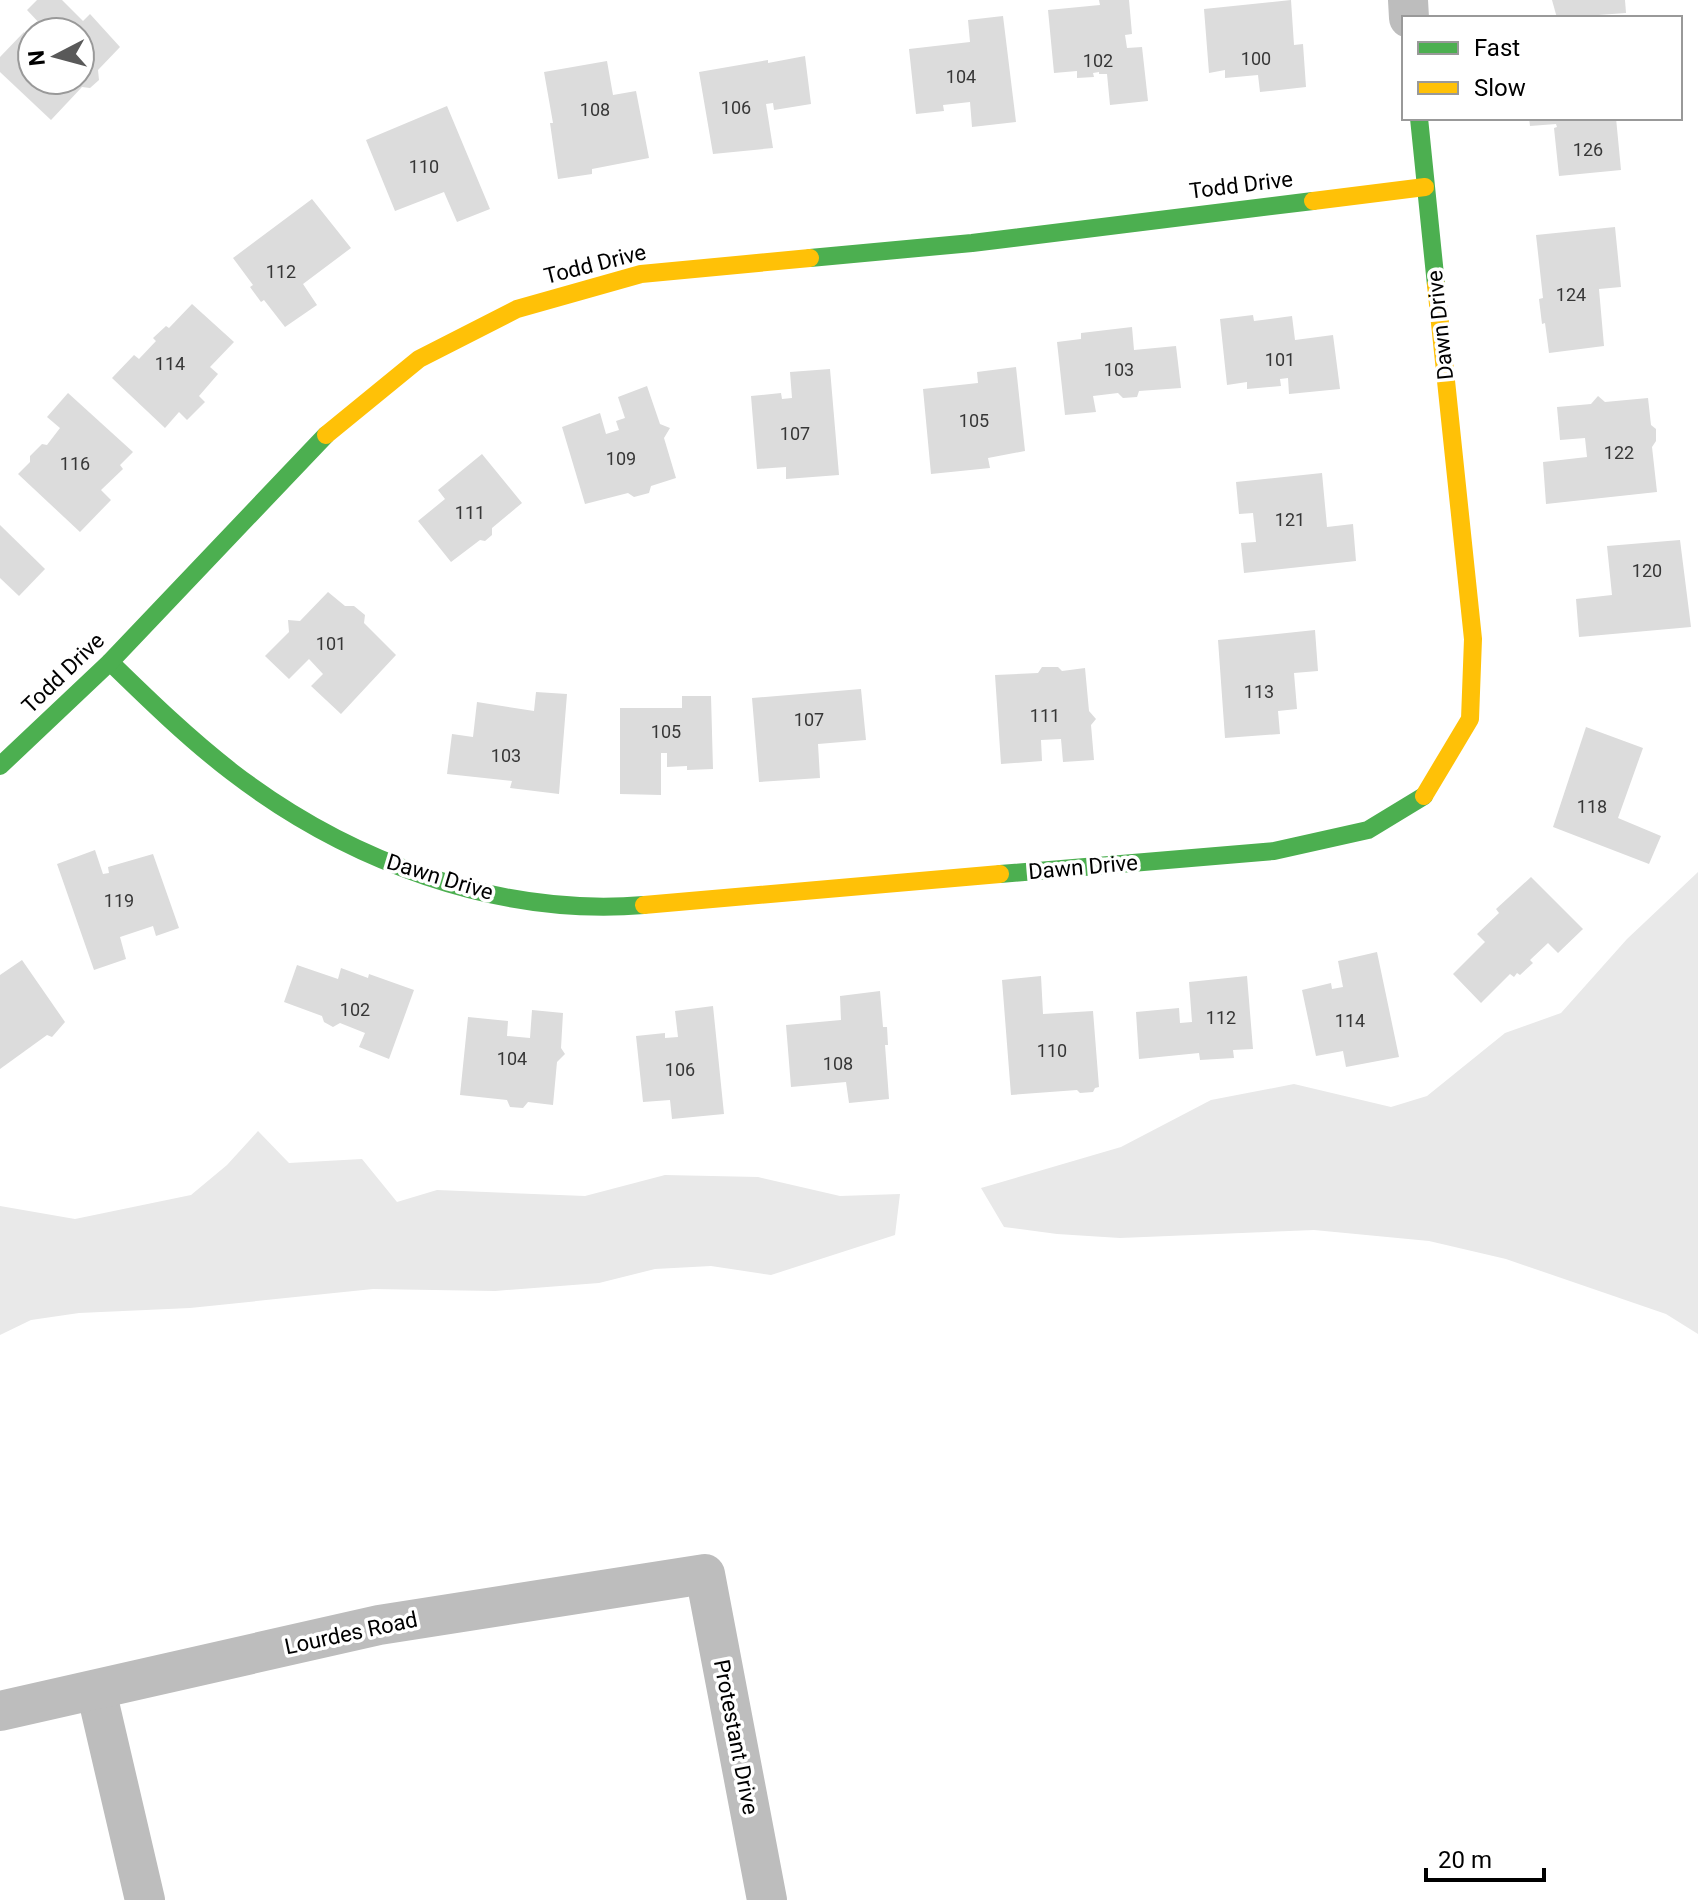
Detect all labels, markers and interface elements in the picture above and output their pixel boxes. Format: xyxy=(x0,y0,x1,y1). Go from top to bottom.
north arrow xyxy=(16,16,96,96)
legend xyxy=(1402,16,1682,120)
text: Fast xyxy=(1474,34,1520,62)
house number: 100 xyxy=(1241,48,1271,69)
text: N xyxy=(23,49,50,67)
house number: 102 xyxy=(1083,50,1113,71)
house number: 104 xyxy=(946,66,976,87)
text: Slow xyxy=(1474,74,1526,102)
house number: 106 xyxy=(721,97,751,118)
house number: 108 xyxy=(580,99,610,120)
house number: 126 xyxy=(1573,139,1603,160)
house number: 110 xyxy=(409,156,439,177)
street label: Todd Drive xyxy=(1188,166,1294,204)
street label: Todd Drive xyxy=(541,239,649,289)
house number: 112 xyxy=(266,261,296,282)
street label: Dawn Drive xyxy=(1422,269,1458,381)
house number: 124 xyxy=(1556,284,1586,305)
house number: 101 xyxy=(1265,349,1295,370)
house number: 114 xyxy=(155,353,185,374)
house number: 103 xyxy=(1104,359,1134,380)
house number: 105 xyxy=(959,410,989,431)
house number: 107 xyxy=(780,423,810,444)
house number: 122 xyxy=(1604,442,1634,463)
house number: 109 xyxy=(606,448,636,469)
house number: 116 xyxy=(60,453,90,474)
house number: 111 xyxy=(455,502,485,523)
house number: 121 xyxy=(1275,509,1305,530)
house number: 120 xyxy=(1632,560,1662,581)
street label: Todd Drive xyxy=(17,628,109,718)
house number: 101 xyxy=(316,633,346,654)
house number: 113 xyxy=(1244,681,1274,702)
house number: 111 xyxy=(1030,705,1060,726)
house number: 107 xyxy=(794,709,824,730)
house number: 105 xyxy=(651,721,681,742)
house number: 103 xyxy=(491,745,521,766)
house number: 118 xyxy=(1577,796,1607,817)
street label: Dawn Drive xyxy=(384,849,496,905)
street label: Dawn Drive xyxy=(1027,850,1139,884)
house number: 119 xyxy=(104,890,134,911)
house number: 102 xyxy=(340,999,370,1020)
house number: 112 xyxy=(1206,1007,1236,1028)
house number: 114 xyxy=(1335,1010,1365,1031)
house number: 110 xyxy=(1037,1040,1067,1061)
house number: 104 xyxy=(497,1048,527,1069)
house number: 108 xyxy=(823,1053,853,1074)
house number: 106 xyxy=(665,1059,695,1080)
street label: Lourdes Road xyxy=(282,1607,420,1659)
street label: Protestant Drive xyxy=(709,1657,763,1817)
scale bar xyxy=(1426,1832,1544,1882)
text: 20 m xyxy=(1438,1846,1492,1874)

